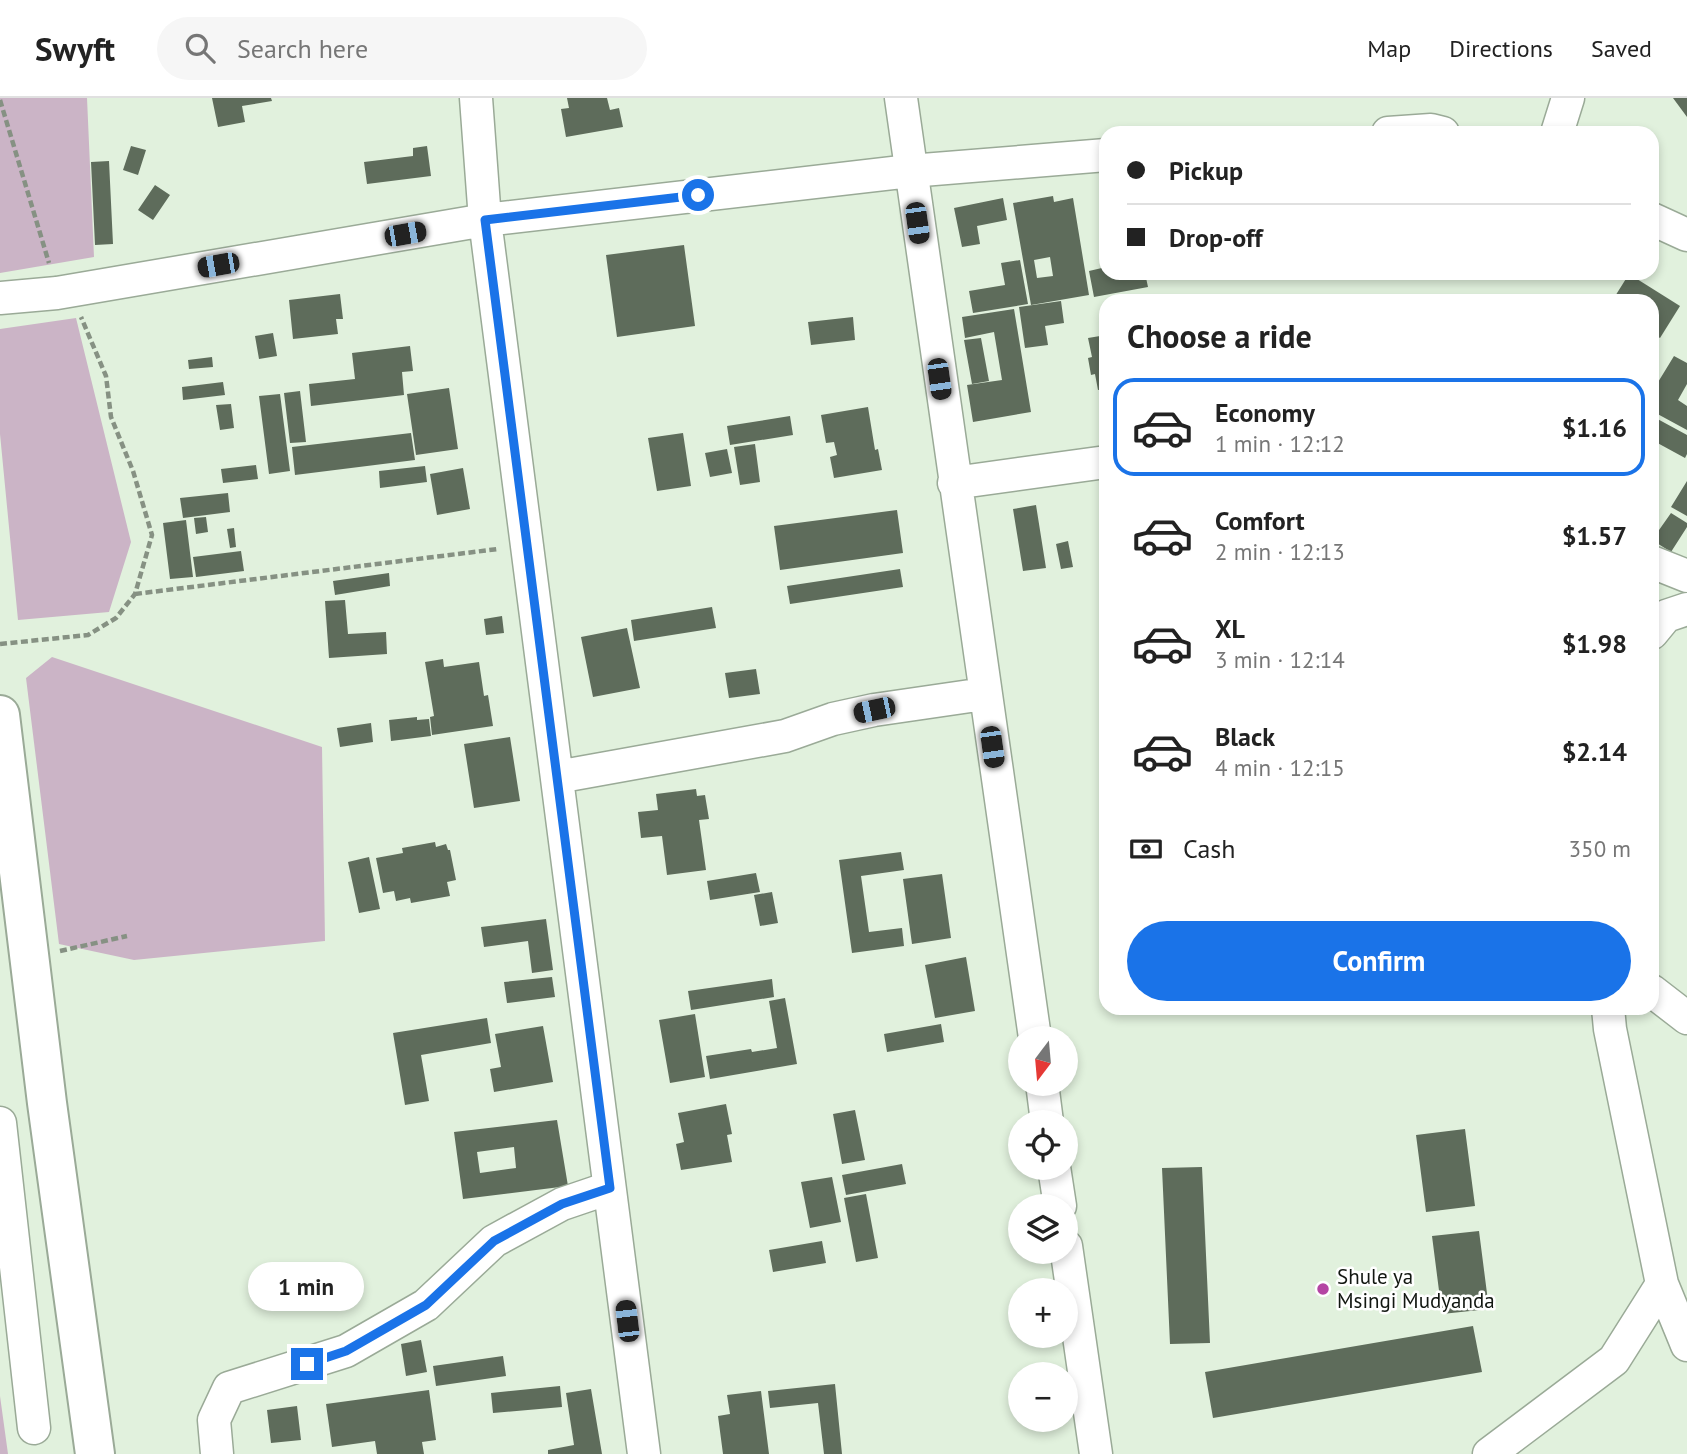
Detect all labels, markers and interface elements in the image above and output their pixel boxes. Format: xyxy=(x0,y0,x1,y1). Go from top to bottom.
search box xyxy=(157,17,647,80)
text: Swyft xyxy=(35,27,115,70)
icon: search xyxy=(181,29,219,67)
text: Search here xyxy=(237,32,368,65)
text: Map xyxy=(1367,33,1411,64)
text: Directions xyxy=(1449,33,1553,64)
text: Saved xyxy=(1591,33,1652,64)
text: Pickup xyxy=(1169,154,1243,187)
route start xyxy=(682,179,714,211)
car xyxy=(904,201,931,245)
car xyxy=(383,220,428,248)
text: Drop-off xyxy=(1169,221,1263,254)
car xyxy=(196,251,241,279)
text: Choose a ride xyxy=(1127,315,1312,357)
car xyxy=(926,357,953,401)
icon: car xyxy=(1131,396,1194,459)
text: Economy xyxy=(1215,396,1315,429)
text: $1.16 xyxy=(1562,411,1627,444)
text: 1 min · 12:12 xyxy=(1215,429,1345,458)
icon: car xyxy=(1131,504,1194,567)
text: Comfort xyxy=(1215,504,1305,537)
text: $1.57 xyxy=(1562,519,1627,552)
text: 2 min · 12:13 xyxy=(1215,537,1345,566)
icon: car xyxy=(1131,612,1194,675)
text: XL xyxy=(1215,612,1245,645)
text: $1.98 xyxy=(1562,627,1627,660)
text: 3 min · 12:14 xyxy=(1215,645,1345,674)
car xyxy=(852,695,897,725)
icon: car xyxy=(1131,720,1194,783)
text: Black xyxy=(1215,720,1275,753)
car xyxy=(979,725,1006,769)
text: $2.14 xyxy=(1562,735,1627,768)
text: 4 min · 12:15 xyxy=(1215,753,1345,782)
icon: cash xyxy=(1127,830,1165,868)
text: Cash xyxy=(1183,832,1235,865)
text: 350 m xyxy=(1569,834,1631,863)
button: Confirm xyxy=(1127,921,1631,1001)
north arrow xyxy=(1008,1026,1078,1096)
map controls xyxy=(1008,1026,1078,1432)
button: locate xyxy=(1008,1110,1078,1180)
button: layers xyxy=(1008,1194,1078,1264)
callout: 1 min xyxy=(249,1262,365,1312)
place label: Shule ya Msingi Mudyanda xyxy=(1337,1263,1495,1314)
text: 1 min xyxy=(278,1272,334,1301)
button: + xyxy=(1008,1278,1078,1348)
marker: Shule ya Msingi Mudyanda xyxy=(1315,1281,1331,1297)
car xyxy=(615,1299,640,1343)
route end xyxy=(291,1348,323,1380)
button: − xyxy=(1008,1362,1078,1432)

